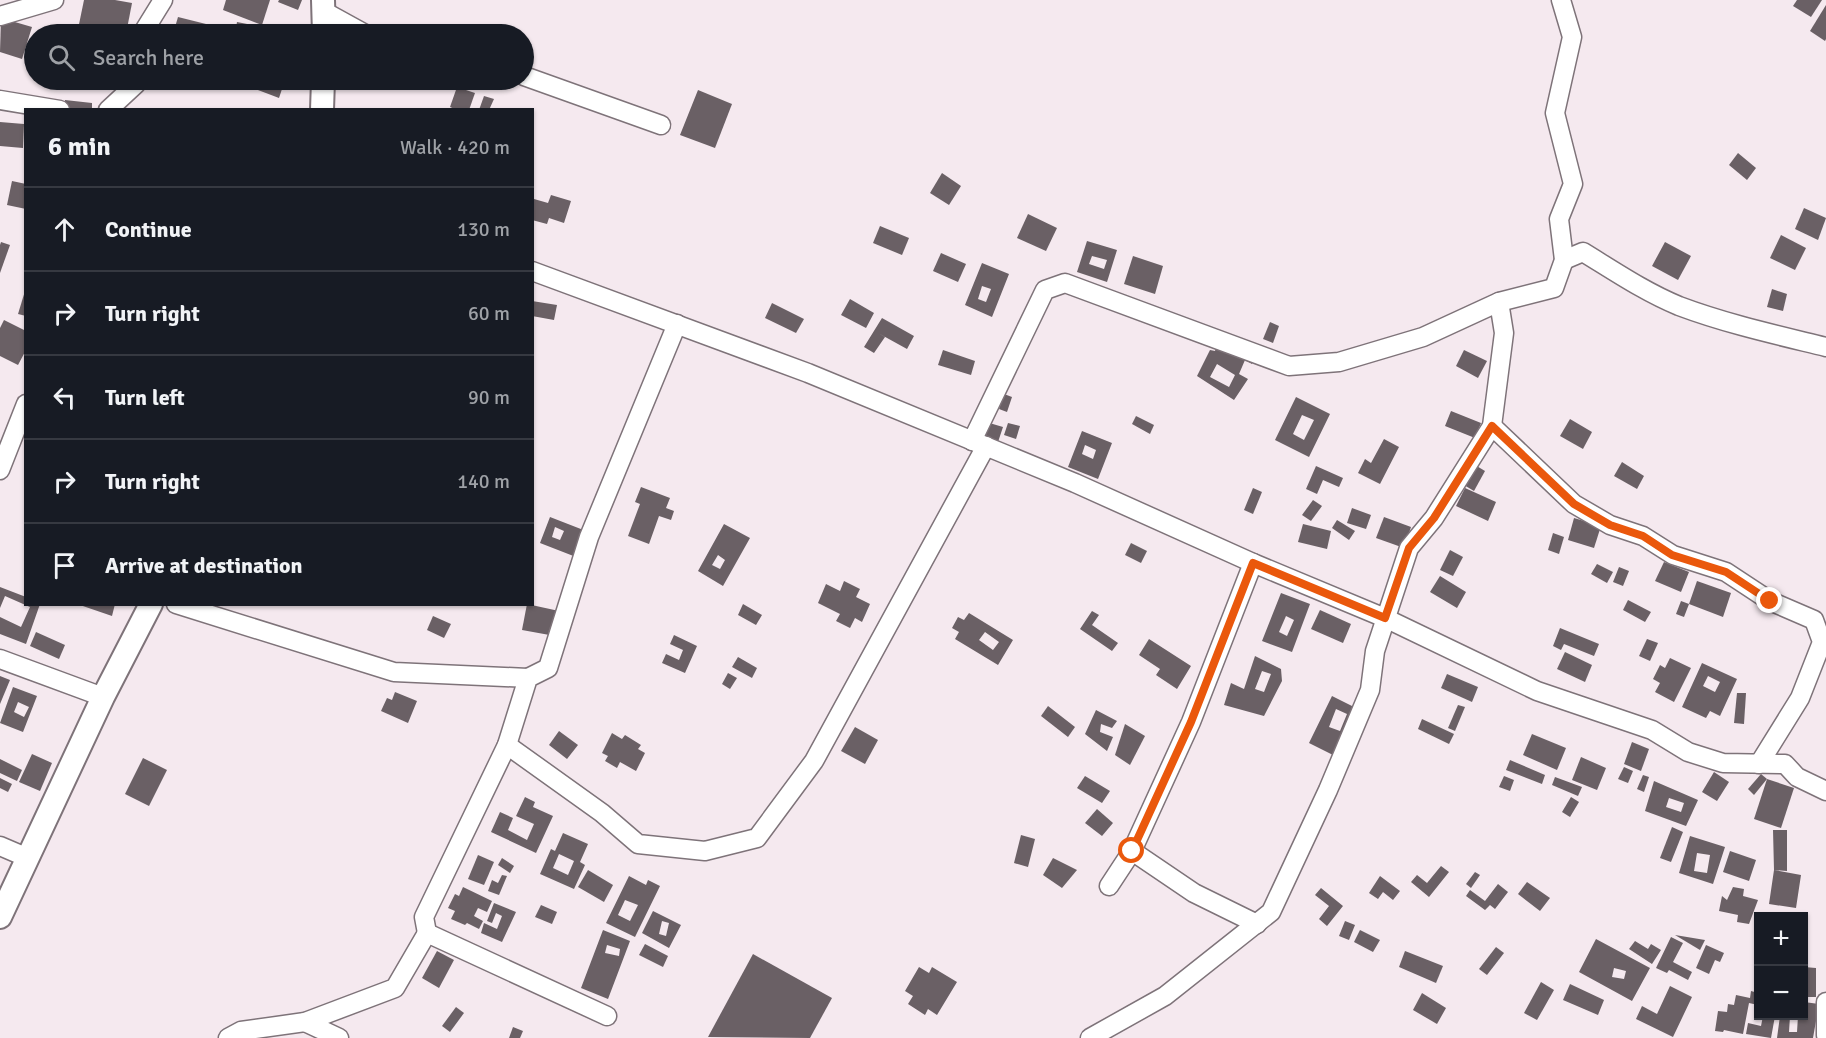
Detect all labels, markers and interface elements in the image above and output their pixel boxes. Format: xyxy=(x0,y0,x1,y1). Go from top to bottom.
search box xyxy=(24,24,534,90)
icon: search xyxy=(45,41,78,74)
text: Search here xyxy=(93,44,204,71)
text: 6 min xyxy=(48,131,111,163)
text: Walk · 420 m xyxy=(400,135,510,160)
icon: ahead xyxy=(48,213,81,246)
text: Continue xyxy=(105,216,192,243)
text: 130 m xyxy=(457,217,510,242)
icon: right xyxy=(48,297,81,330)
text: Turn right xyxy=(105,300,200,327)
text: 60 m xyxy=(468,301,510,326)
icon: left xyxy=(48,381,81,414)
text: Turn left xyxy=(105,384,185,411)
text: 90 m xyxy=(468,385,510,410)
icon: right xyxy=(48,465,81,498)
text: Turn right xyxy=(105,468,200,495)
text: 140 m xyxy=(457,469,510,494)
icon: arrive xyxy=(48,549,81,582)
text: Arrive at destination xyxy=(105,552,302,579)
route end xyxy=(1756,587,1782,613)
route start xyxy=(1118,837,1144,863)
map controls xyxy=(1754,912,1808,1020)
button: + xyxy=(1754,912,1808,966)
button: − xyxy=(1754,966,1808,1020)

